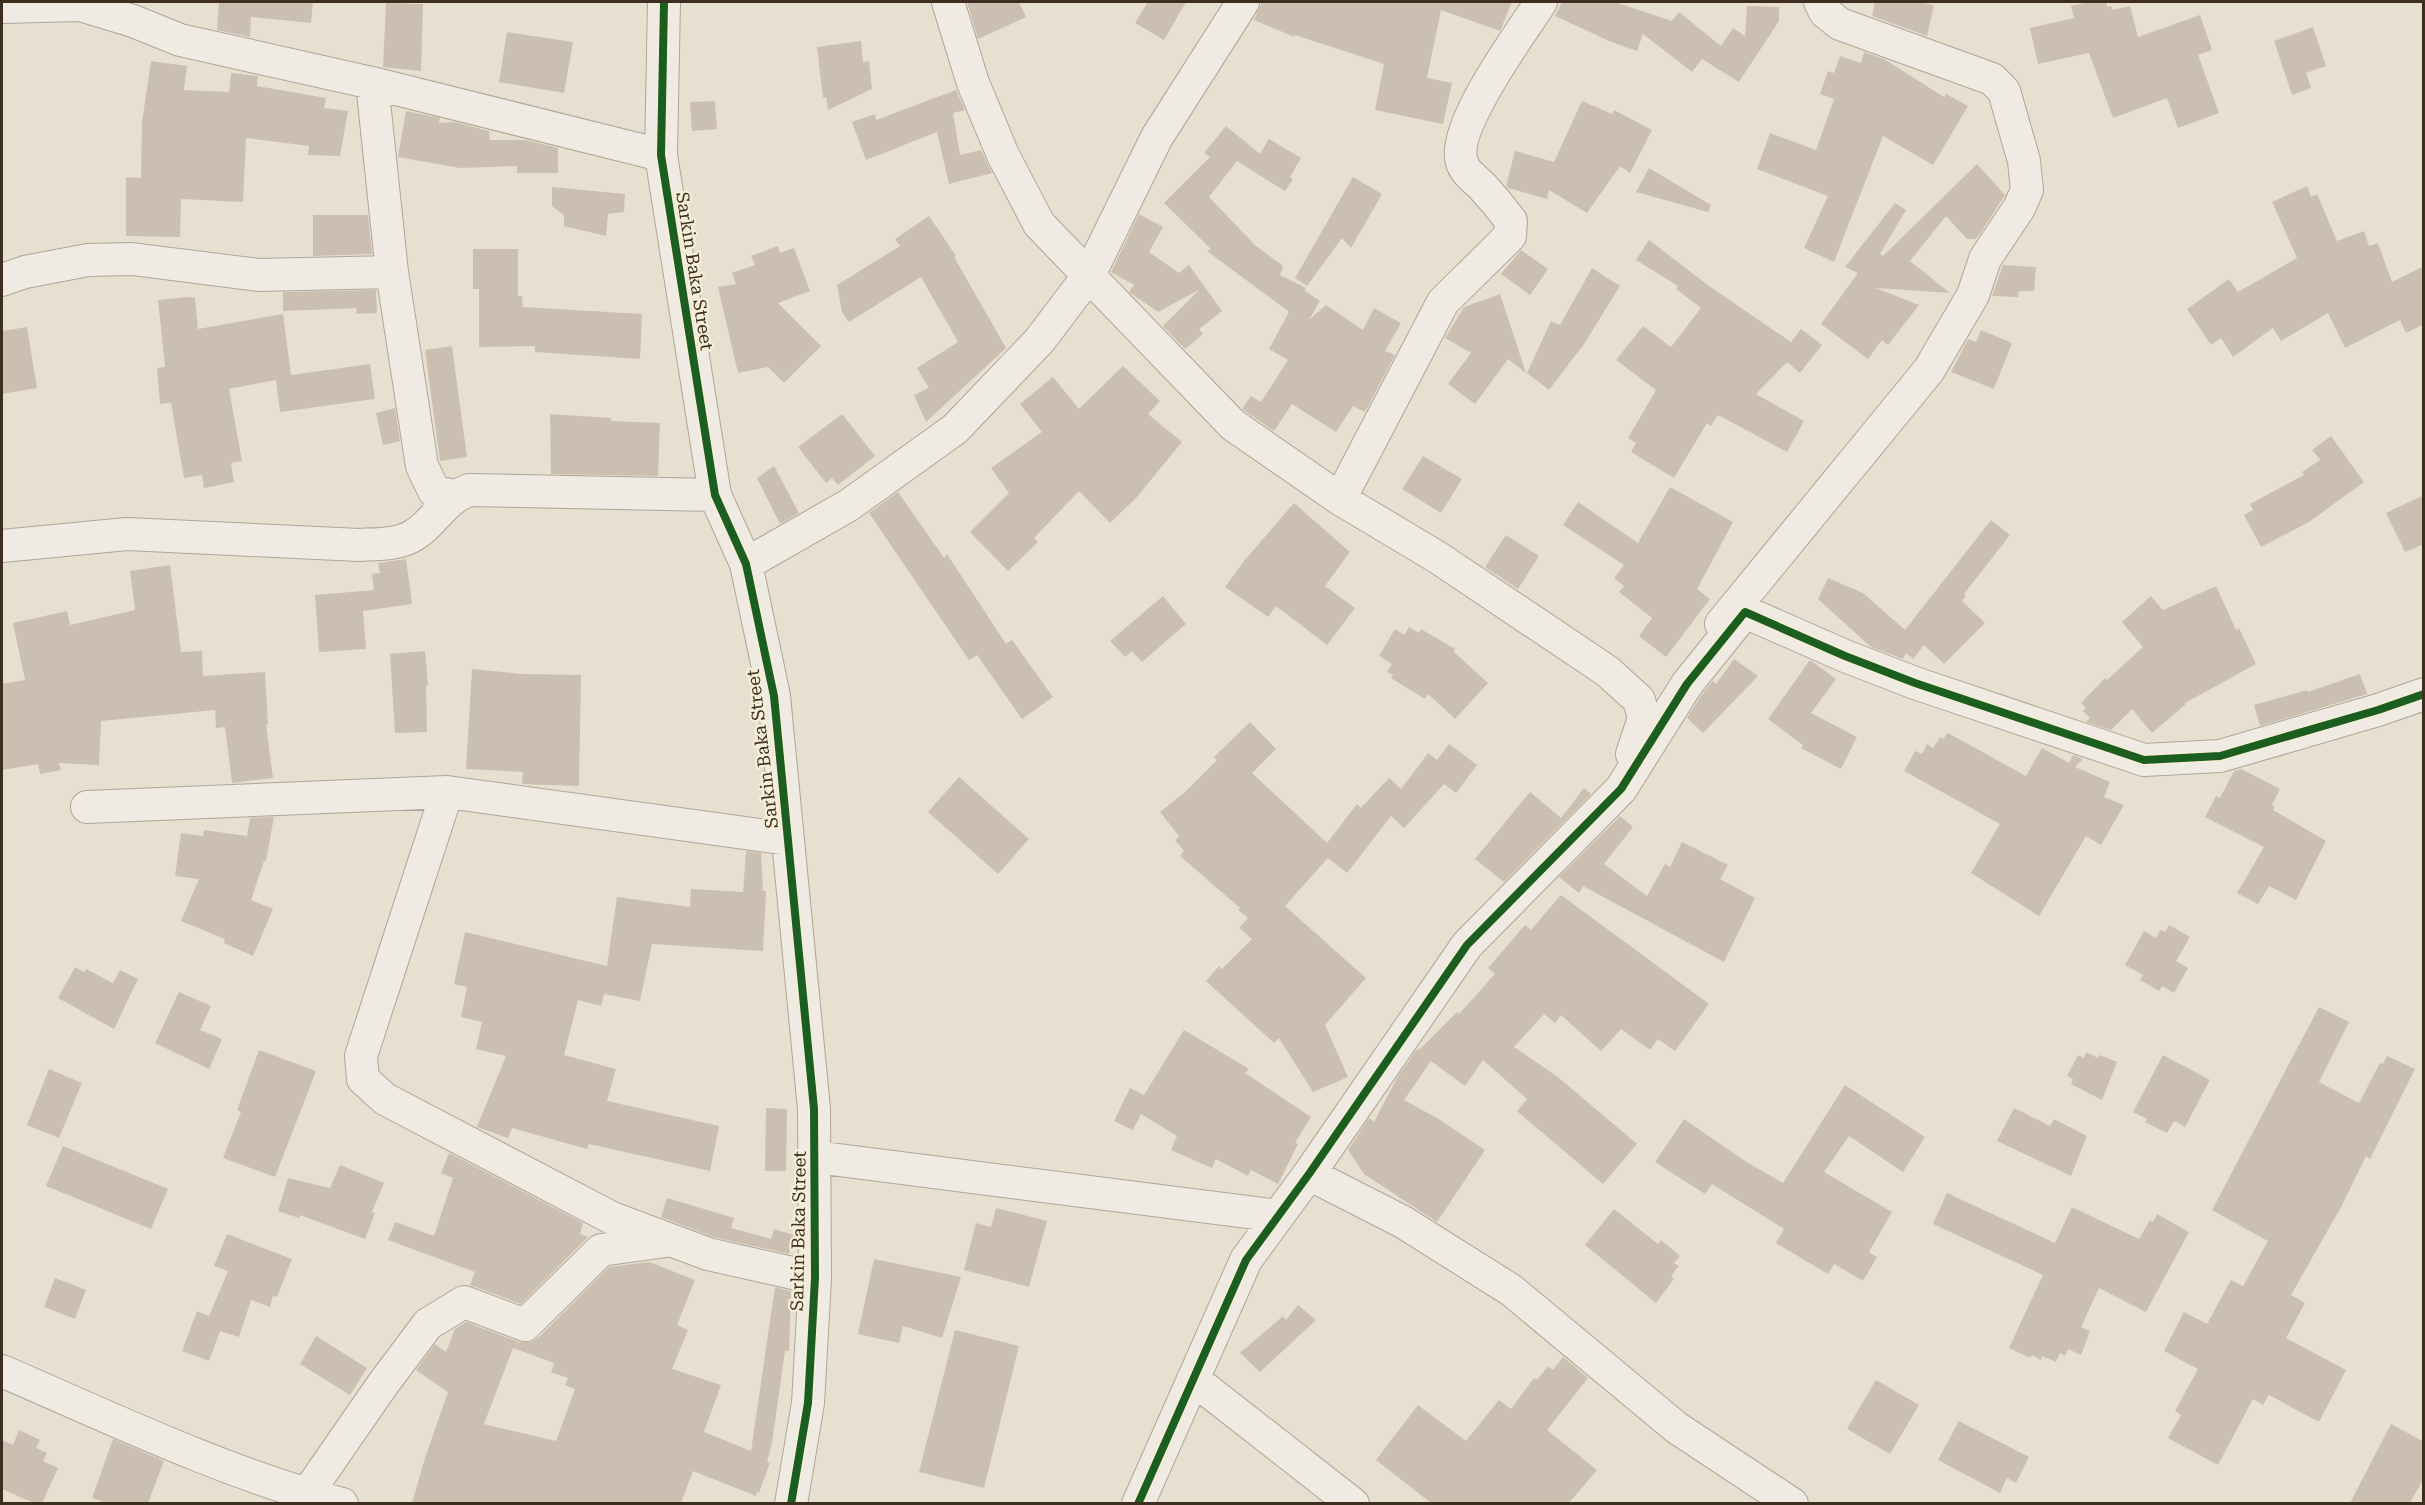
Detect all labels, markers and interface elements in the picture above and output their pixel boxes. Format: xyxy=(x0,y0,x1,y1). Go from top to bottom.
street label: Sarkin Baka Street xyxy=(672,190,718,352)
street label: Sarkin Baka Street xyxy=(742,668,782,830)
street label: Sarkin Baka Street xyxy=(786,1150,810,1311)

